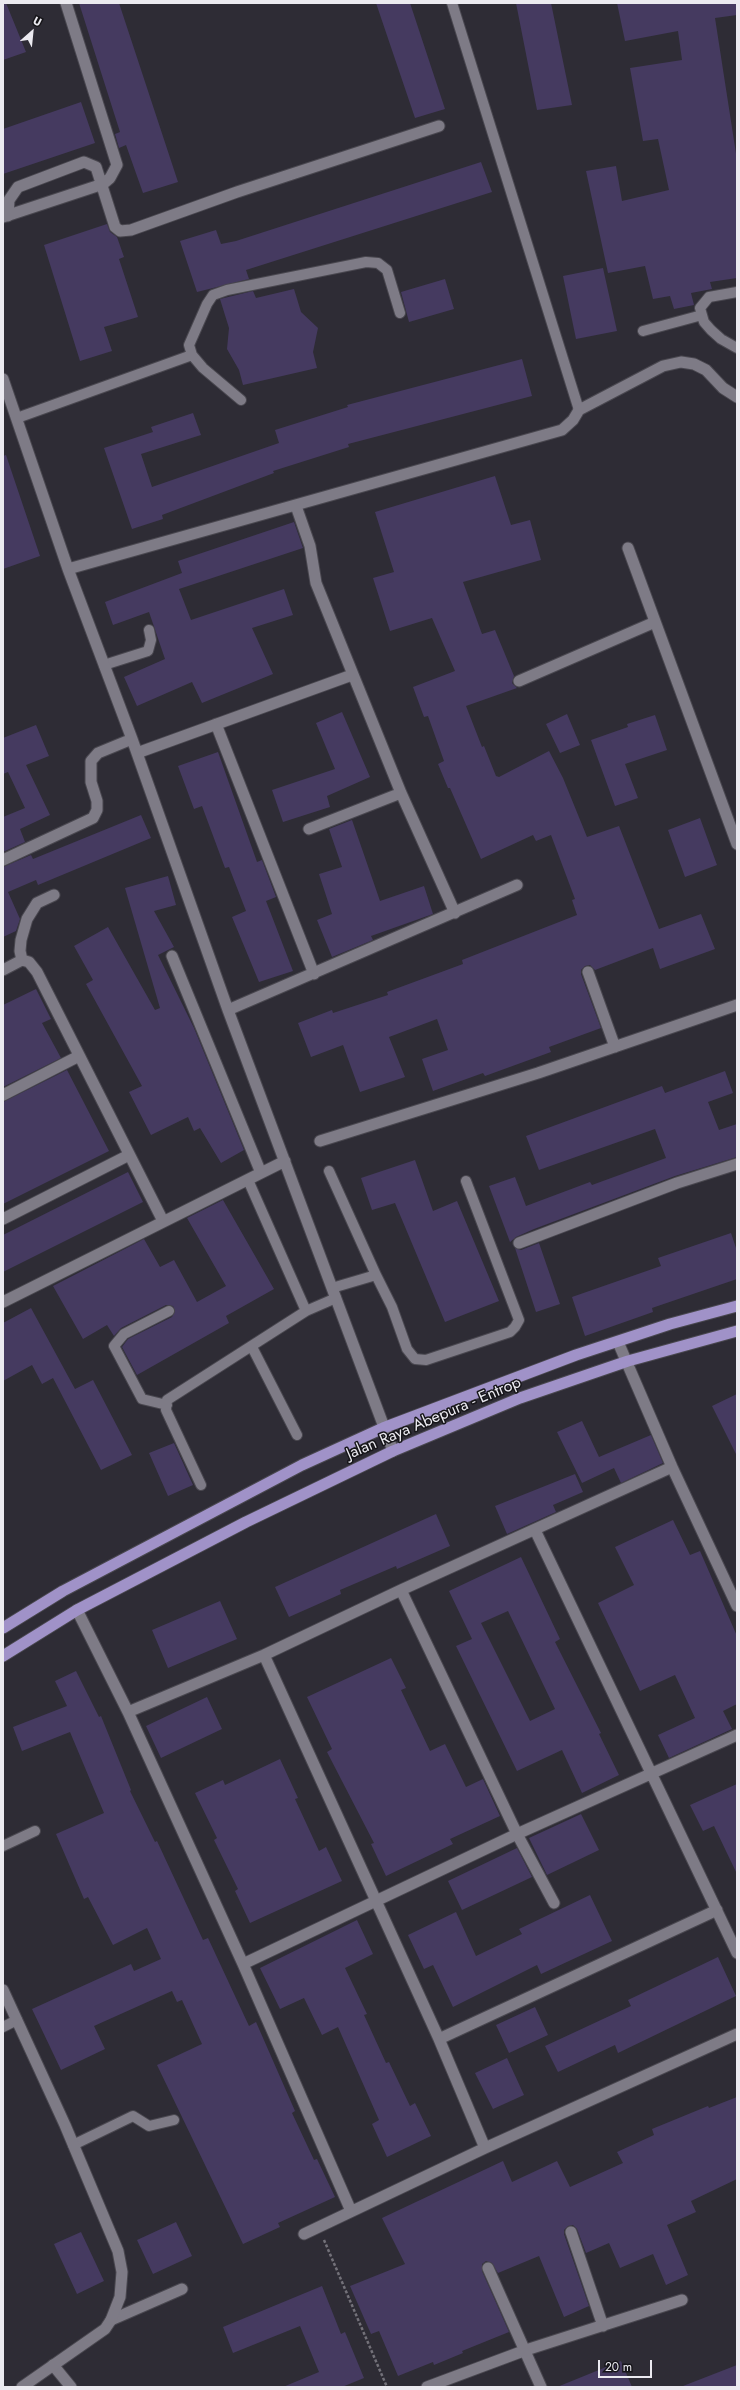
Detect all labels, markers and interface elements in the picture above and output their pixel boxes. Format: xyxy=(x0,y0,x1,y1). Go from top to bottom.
north arrow xyxy=(12,12,52,52)
text: U xyxy=(30,12,45,30)
street label: Jalan Raya Abepura - Entrop xyxy=(344,1373,524,1465)
scale bar xyxy=(600,2352,654,2378)
text: 20 m xyxy=(605,2358,632,2376)

